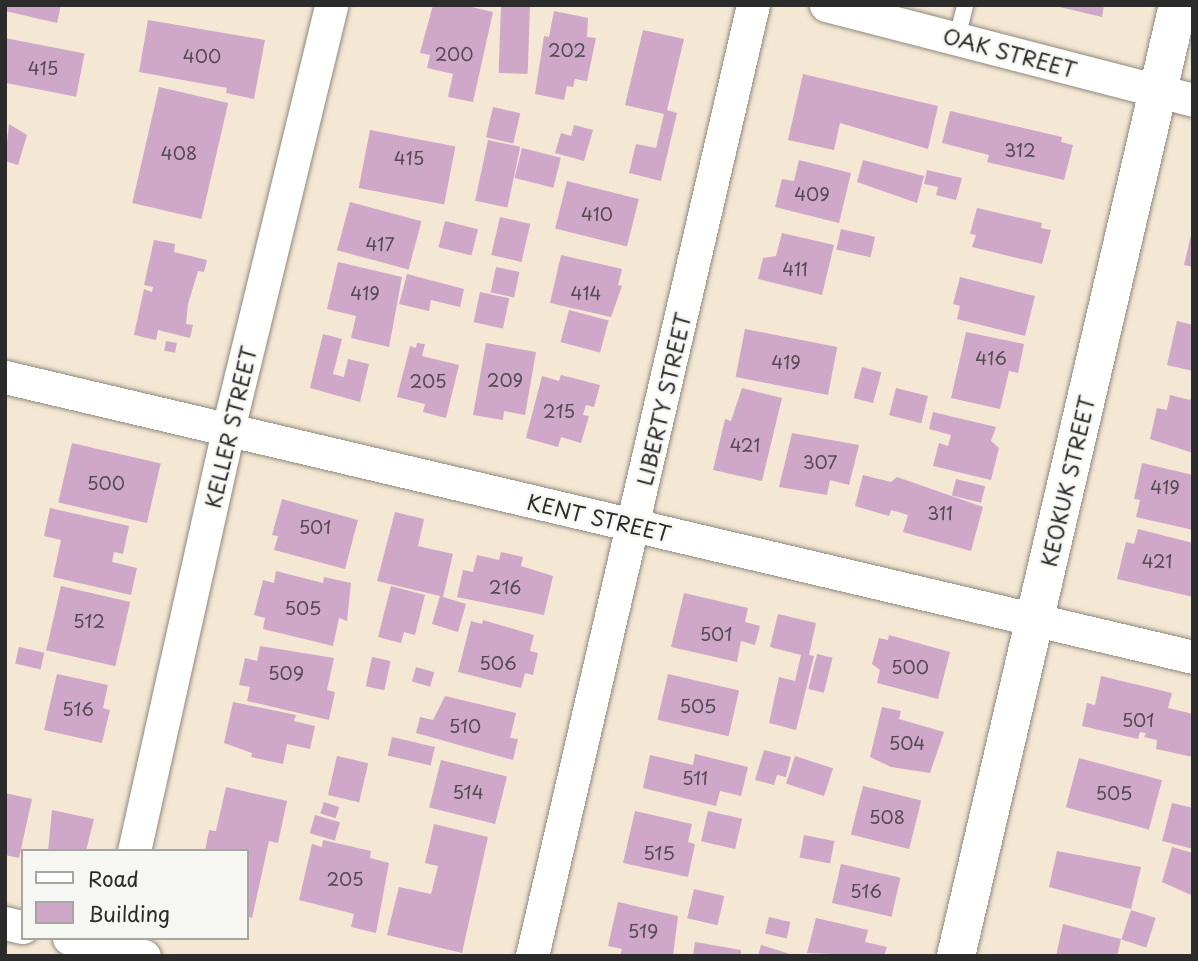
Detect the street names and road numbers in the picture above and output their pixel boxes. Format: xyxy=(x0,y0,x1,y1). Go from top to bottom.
street label: OAK STREET xyxy=(941,22,1079,82)
street label: LIBERTY STREET xyxy=(631,310,695,488)
street label: KELLER STREET xyxy=(199,342,261,512)
street label: KEOKUK STREET xyxy=(1035,392,1099,570)
street label: KENT STREET xyxy=(524,488,674,546)

